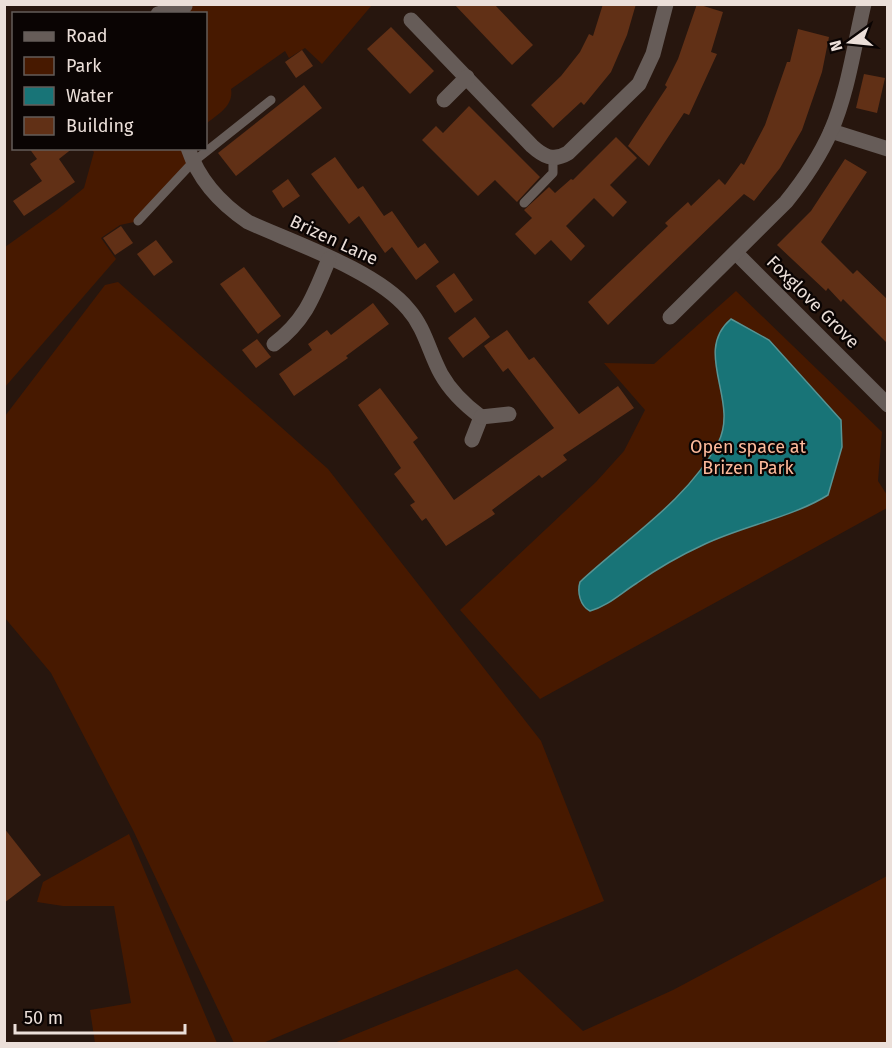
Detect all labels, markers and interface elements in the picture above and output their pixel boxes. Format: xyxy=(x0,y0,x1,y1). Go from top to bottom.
legend xyxy=(12,12,207,150)
north arrow xyxy=(820,12,880,72)
text: Road xyxy=(66,25,108,47)
text: N xyxy=(825,38,847,53)
text: Park xyxy=(66,55,102,77)
text: Water xyxy=(66,85,113,107)
text: Building xyxy=(66,115,134,137)
street label: Brizen Lane xyxy=(286,210,382,270)
street label: Foxglove Grove xyxy=(762,251,864,353)
park label: Open space at Brizen Park xyxy=(690,436,807,479)
scale bar xyxy=(15,997,184,1035)
text: 50 m xyxy=(24,1007,63,1029)

